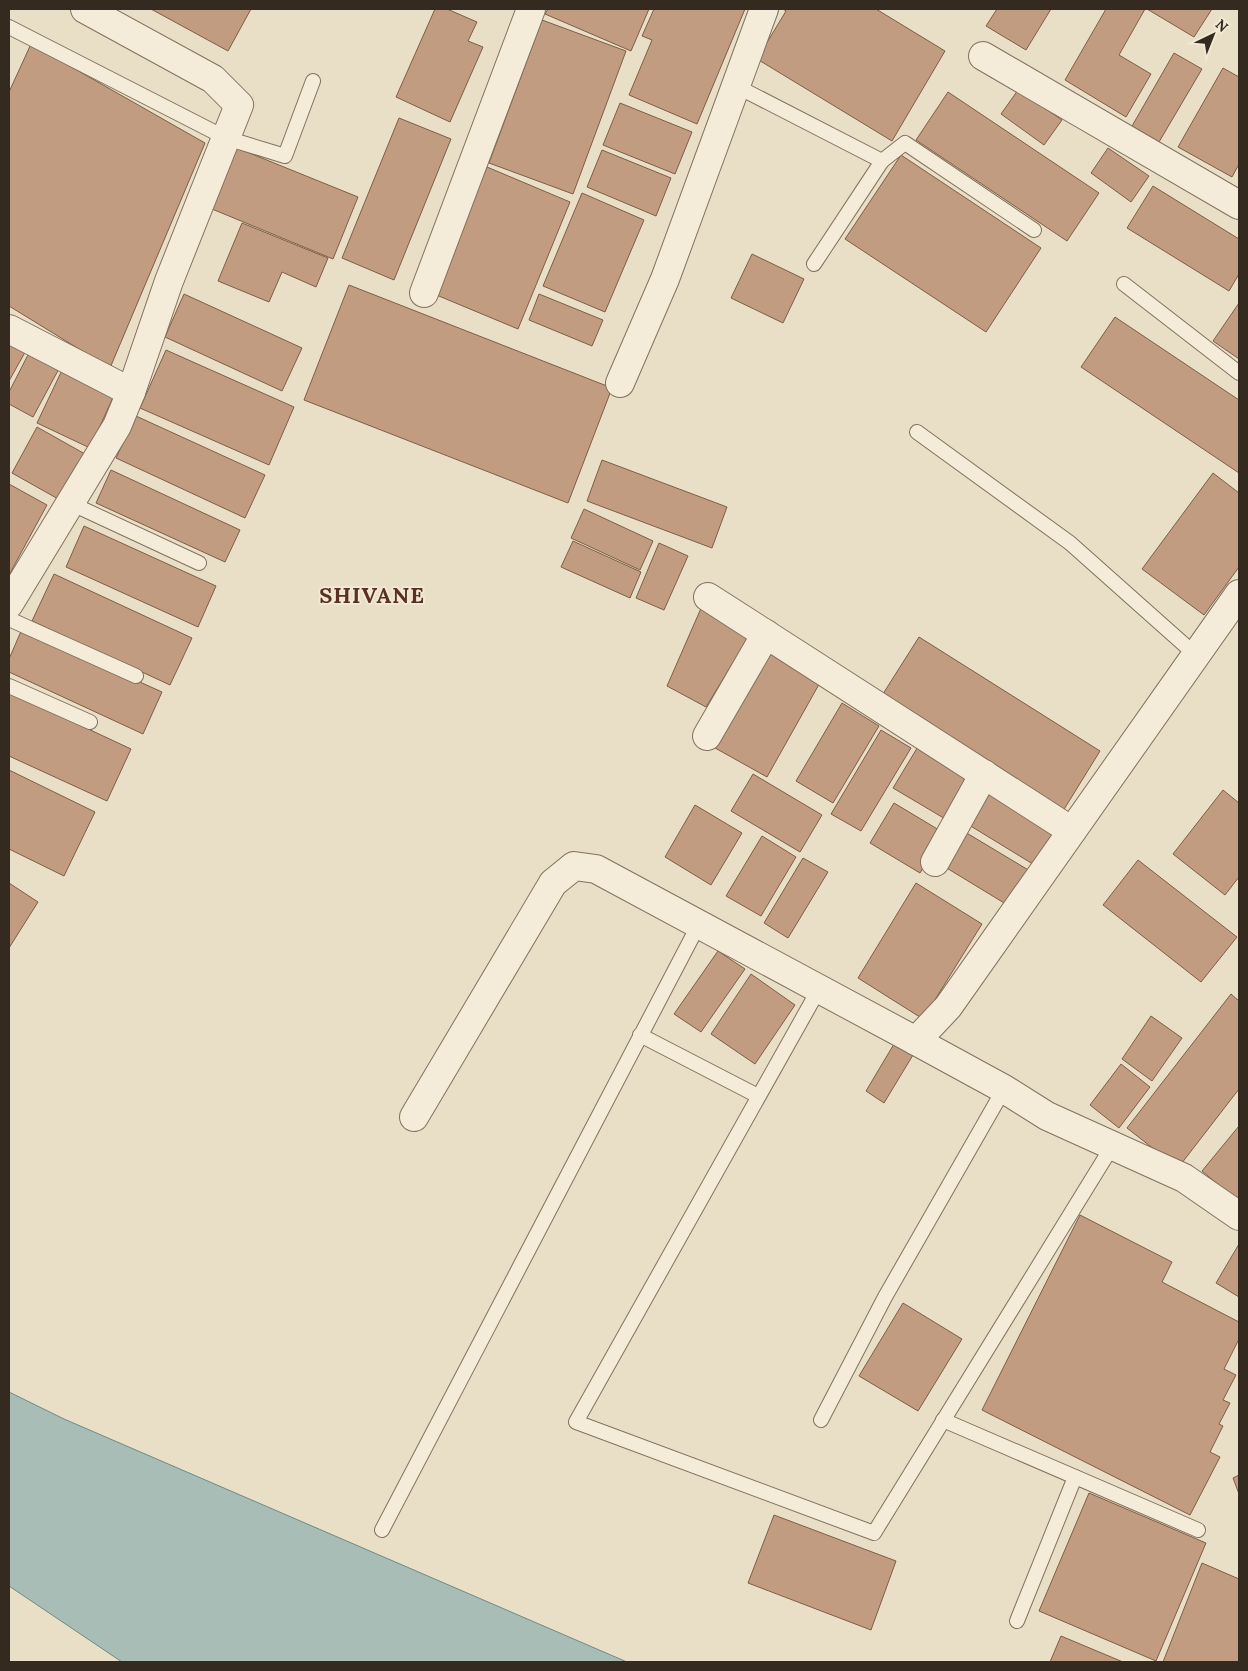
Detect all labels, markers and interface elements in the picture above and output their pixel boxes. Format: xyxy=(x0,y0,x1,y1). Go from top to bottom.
north arrow xyxy=(1188,10,1238,60)
text: N xyxy=(1212,15,1232,36)
district label: SHIVANE xyxy=(319,581,425,609)

